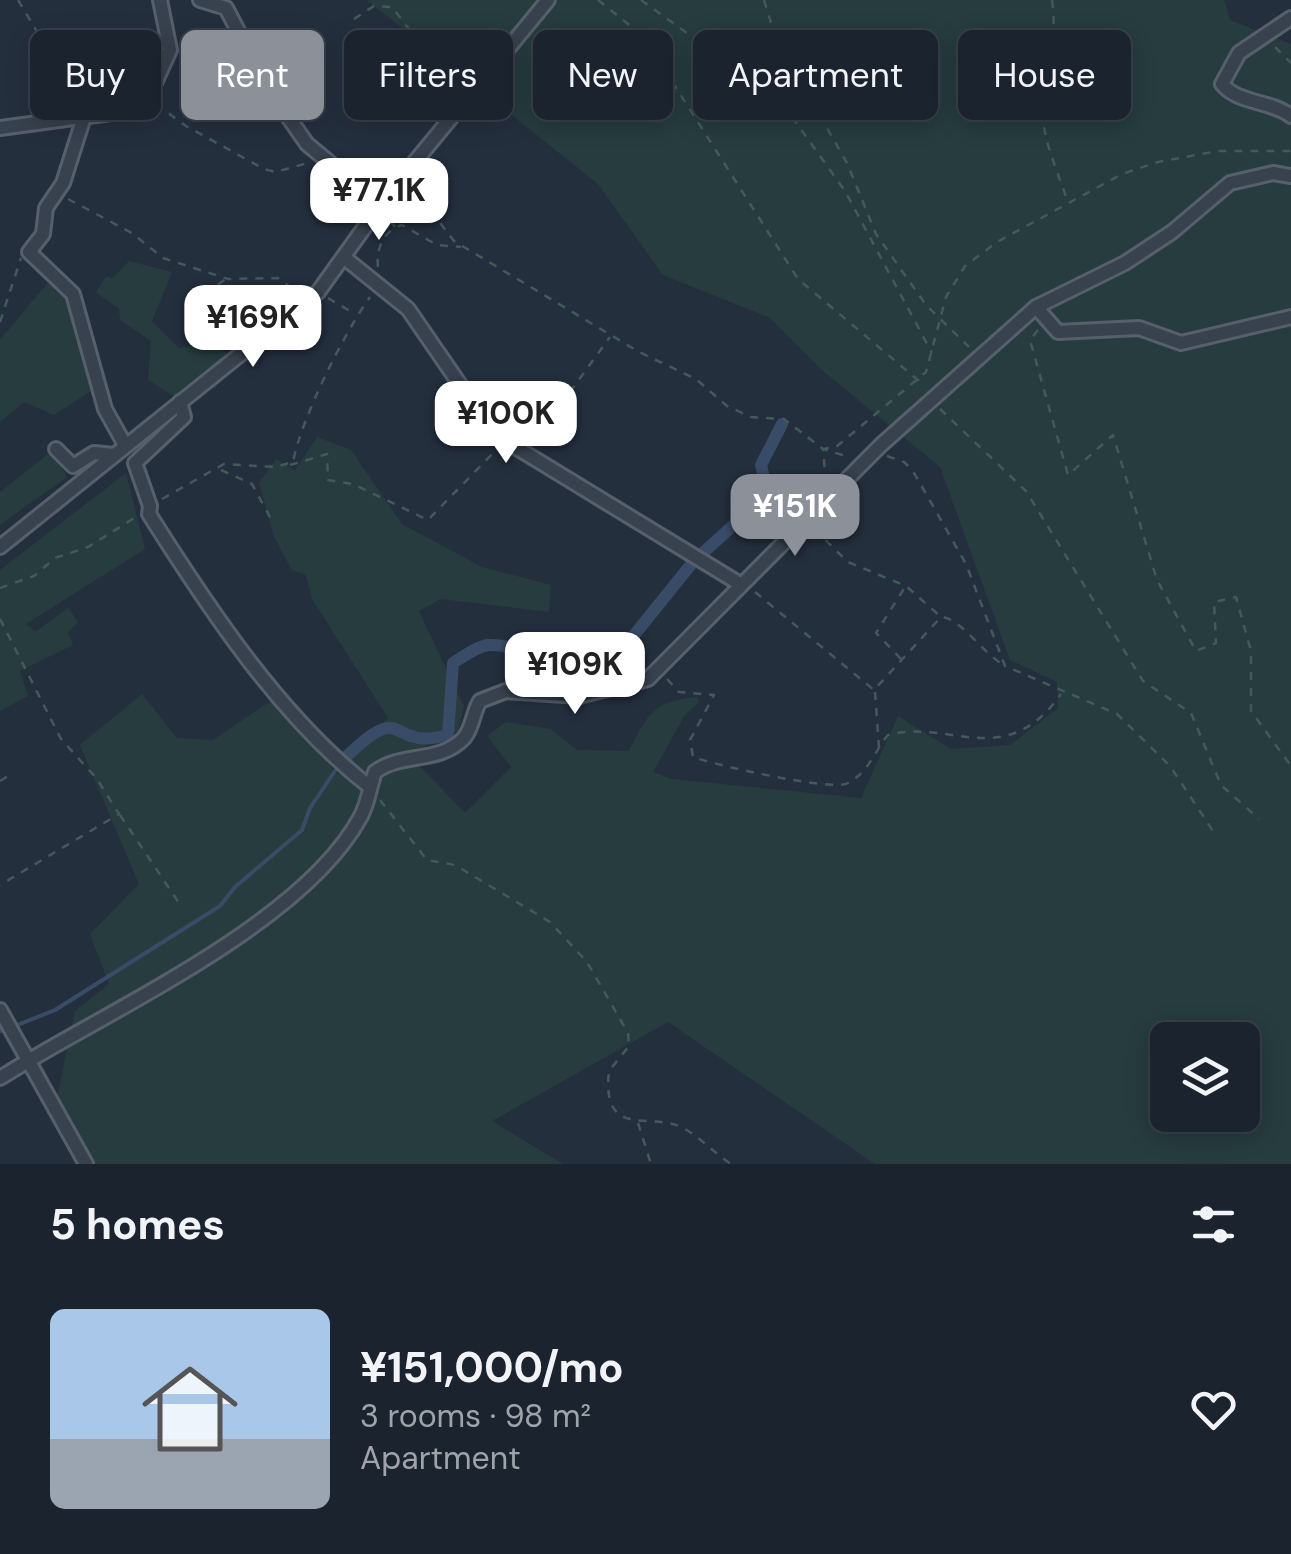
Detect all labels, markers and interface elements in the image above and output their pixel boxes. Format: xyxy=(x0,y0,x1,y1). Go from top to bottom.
chip: Buy xyxy=(30,30,161,120)
chip: Rent xyxy=(181,30,324,120)
chip: Filters xyxy=(344,30,513,120)
chip: New xyxy=(533,30,673,120)
chip: Apartment xyxy=(693,30,938,120)
chip: House xyxy=(958,30,1131,120)
pin: ¥77.1K xyxy=(298,158,460,243)
text: ¥77.1K xyxy=(332,169,426,211)
pin: ¥169K xyxy=(183,285,323,370)
text: ¥169K xyxy=(206,296,300,338)
pin: ¥100K xyxy=(436,381,576,466)
text: ¥100K xyxy=(457,392,555,434)
pin: ¥151K xyxy=(725,474,865,559)
text: ¥151K xyxy=(753,485,837,527)
pin: ¥109K xyxy=(505,632,645,717)
text: ¥109K xyxy=(527,643,623,685)
map controls xyxy=(1150,1022,1260,1132)
button: layers xyxy=(1150,1022,1260,1132)
text: 5 homes xyxy=(50,1197,225,1252)
icon: filters xyxy=(1186,1197,1241,1252)
text: ¥151,000/mo xyxy=(360,1340,624,1395)
icon: home xyxy=(130,1349,250,1469)
icon: heart xyxy=(1186,1382,1241,1437)
text: 3 rooms · 98 m² xyxy=(360,1395,591,1437)
text: Apartment xyxy=(360,1437,521,1479)

